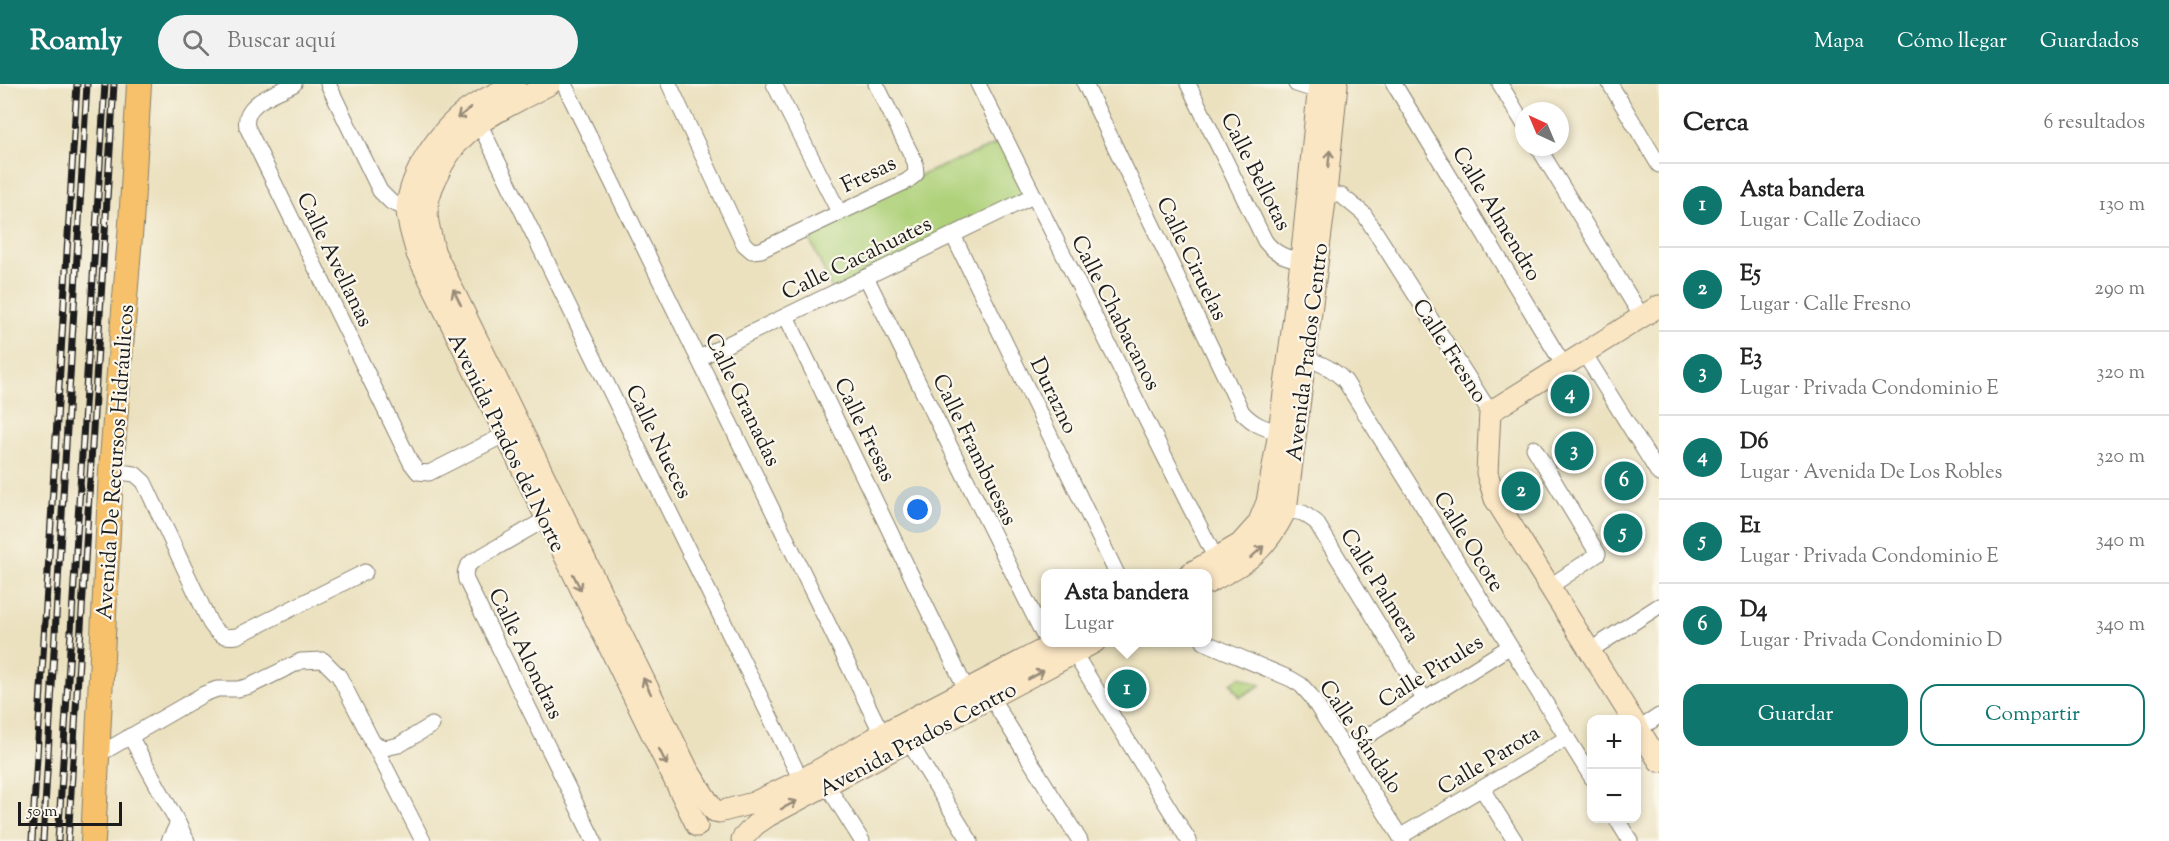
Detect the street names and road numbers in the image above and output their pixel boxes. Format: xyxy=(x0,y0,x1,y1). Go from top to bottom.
street label: Calle Bellotas xyxy=(1211,108,1298,237)
street label: Calle Almendro xyxy=(1443,141,1548,288)
street label: Fresas xyxy=(836,149,902,203)
street label: Calle Avellanas xyxy=(287,187,380,333)
street label: Calle Ciruelas xyxy=(1147,192,1234,327)
street label: Calle Cacahuates xyxy=(777,209,938,310)
street label: Calle Chabacanos xyxy=(1061,230,1167,397)
street label: Avenida Prados Centro xyxy=(1280,241,1338,463)
street label: Calle Fresno xyxy=(1403,293,1494,410)
street label: Avenida De Recursos Hidráulicos xyxy=(90,303,144,621)
street label: Avenida Prados del Norte xyxy=(438,328,572,558)
street label: Calle Granadas xyxy=(695,328,787,472)
street label: Durazno xyxy=(1020,353,1085,440)
street label: Calle Frambuesas xyxy=(923,369,1024,532)
street label: Calle Fresas xyxy=(824,373,902,488)
street label: Calle Nueces xyxy=(616,380,699,505)
street label: Calle Ocote xyxy=(1424,486,1511,599)
street label: Calle Palmera xyxy=(1331,523,1426,650)
street label: Calle Alondras xyxy=(479,583,570,725)
street label: Calle Pirules xyxy=(1373,628,1490,718)
street label: Calle Sándalo xyxy=(1310,674,1409,801)
street label: Avenida Prados Centro xyxy=(814,675,1023,806)
street label: Calle Parota xyxy=(1432,718,1547,805)

